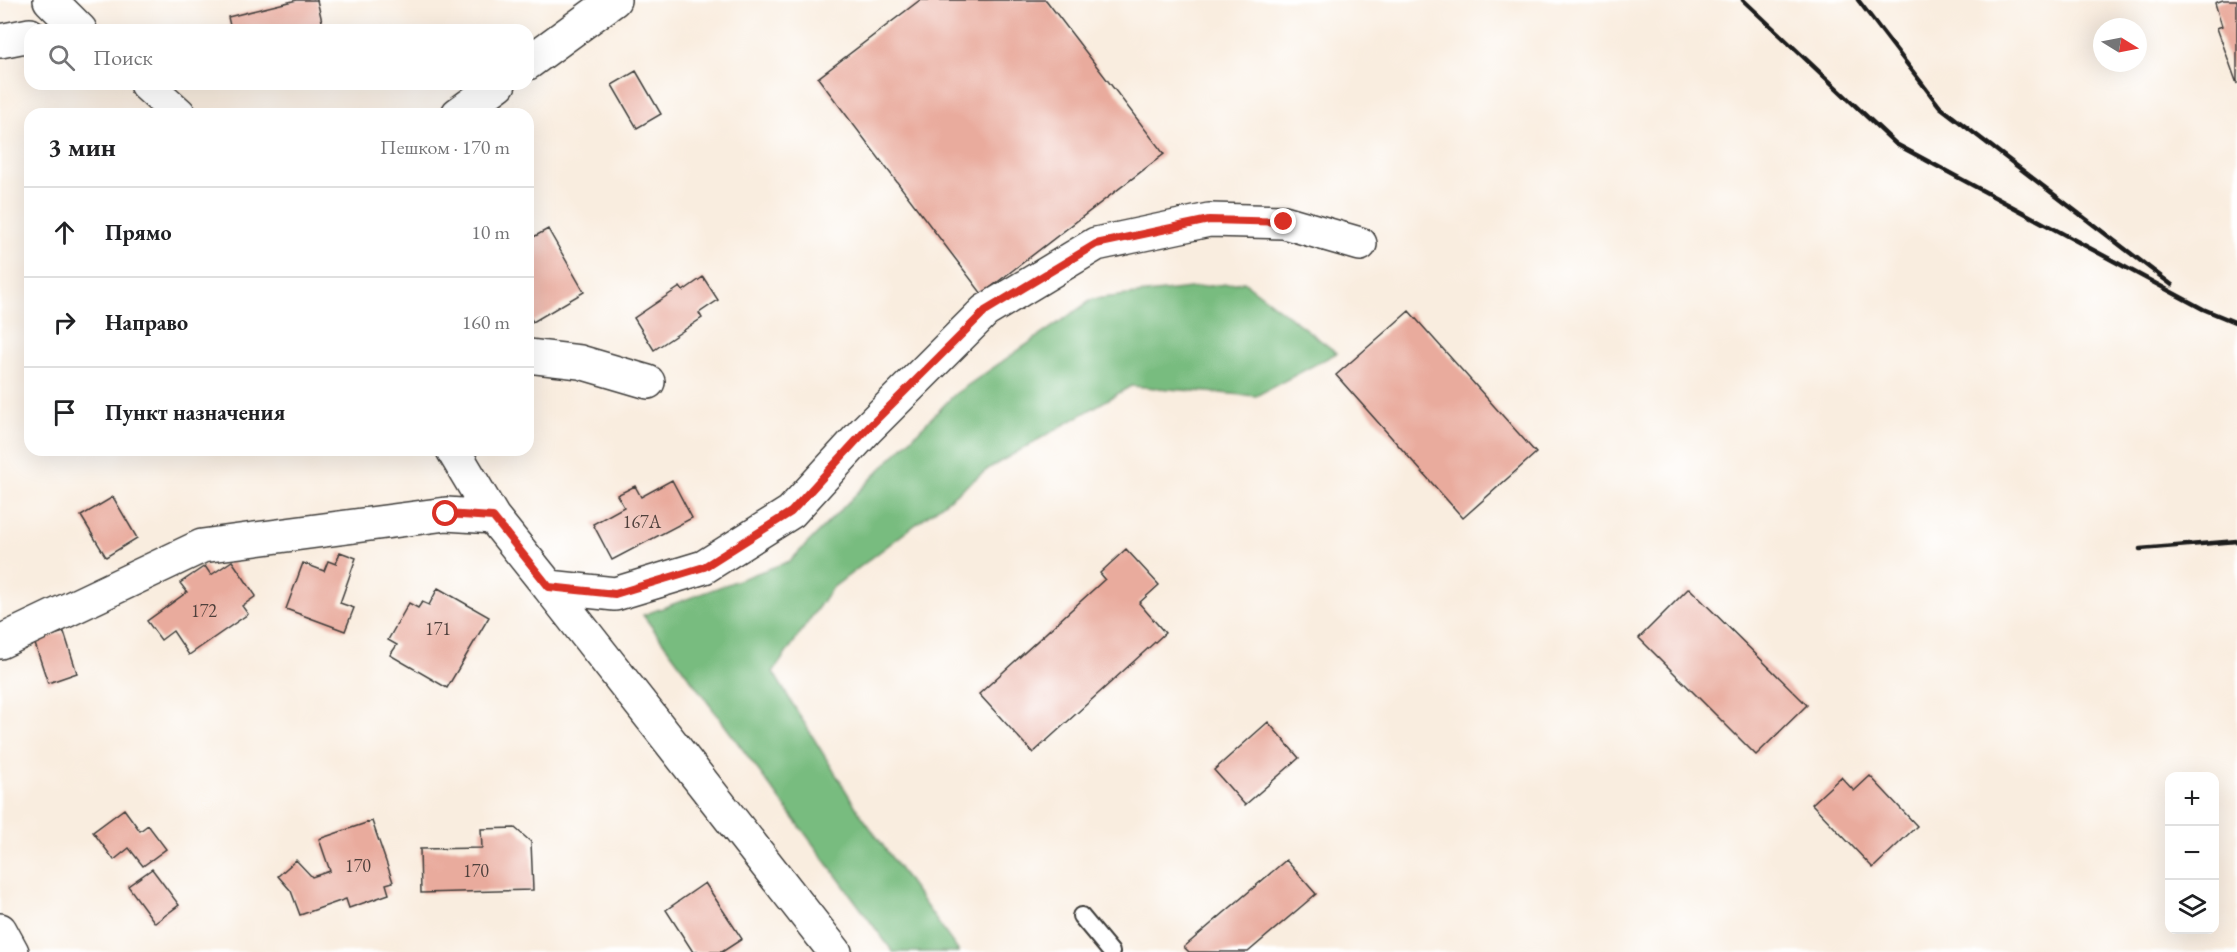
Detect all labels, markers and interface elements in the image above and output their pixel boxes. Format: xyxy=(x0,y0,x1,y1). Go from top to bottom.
north arrow xyxy=(2093,18,2147,72)
search box xyxy=(24,24,534,90)
icon: search xyxy=(45,41,78,74)
text: Поиск xyxy=(93,43,153,72)
text: 3 мин xyxy=(48,130,116,164)
text: Пешком · 170 m xyxy=(380,134,510,160)
route end xyxy=(1270,208,1296,234)
icon: ahead xyxy=(48,216,81,249)
text: Прямо xyxy=(105,218,172,247)
text: 10 m xyxy=(471,219,510,245)
icon: right xyxy=(48,306,81,339)
text: Направо xyxy=(105,308,188,337)
text: 160 m xyxy=(462,309,510,335)
icon: arrive xyxy=(48,396,81,429)
text: Пункт назначения xyxy=(105,398,285,427)
route start xyxy=(432,500,458,526)
house number: 167А xyxy=(623,510,662,533)
house number: 172 xyxy=(191,599,217,622)
house number: 171 xyxy=(425,617,451,640)
map controls xyxy=(2165,772,2219,934)
button: + xyxy=(2165,772,2219,826)
button: − xyxy=(2165,826,2219,880)
house number: 170 xyxy=(345,854,371,877)
house number: 170 xyxy=(463,859,489,882)
button: layers xyxy=(2165,880,2219,934)

